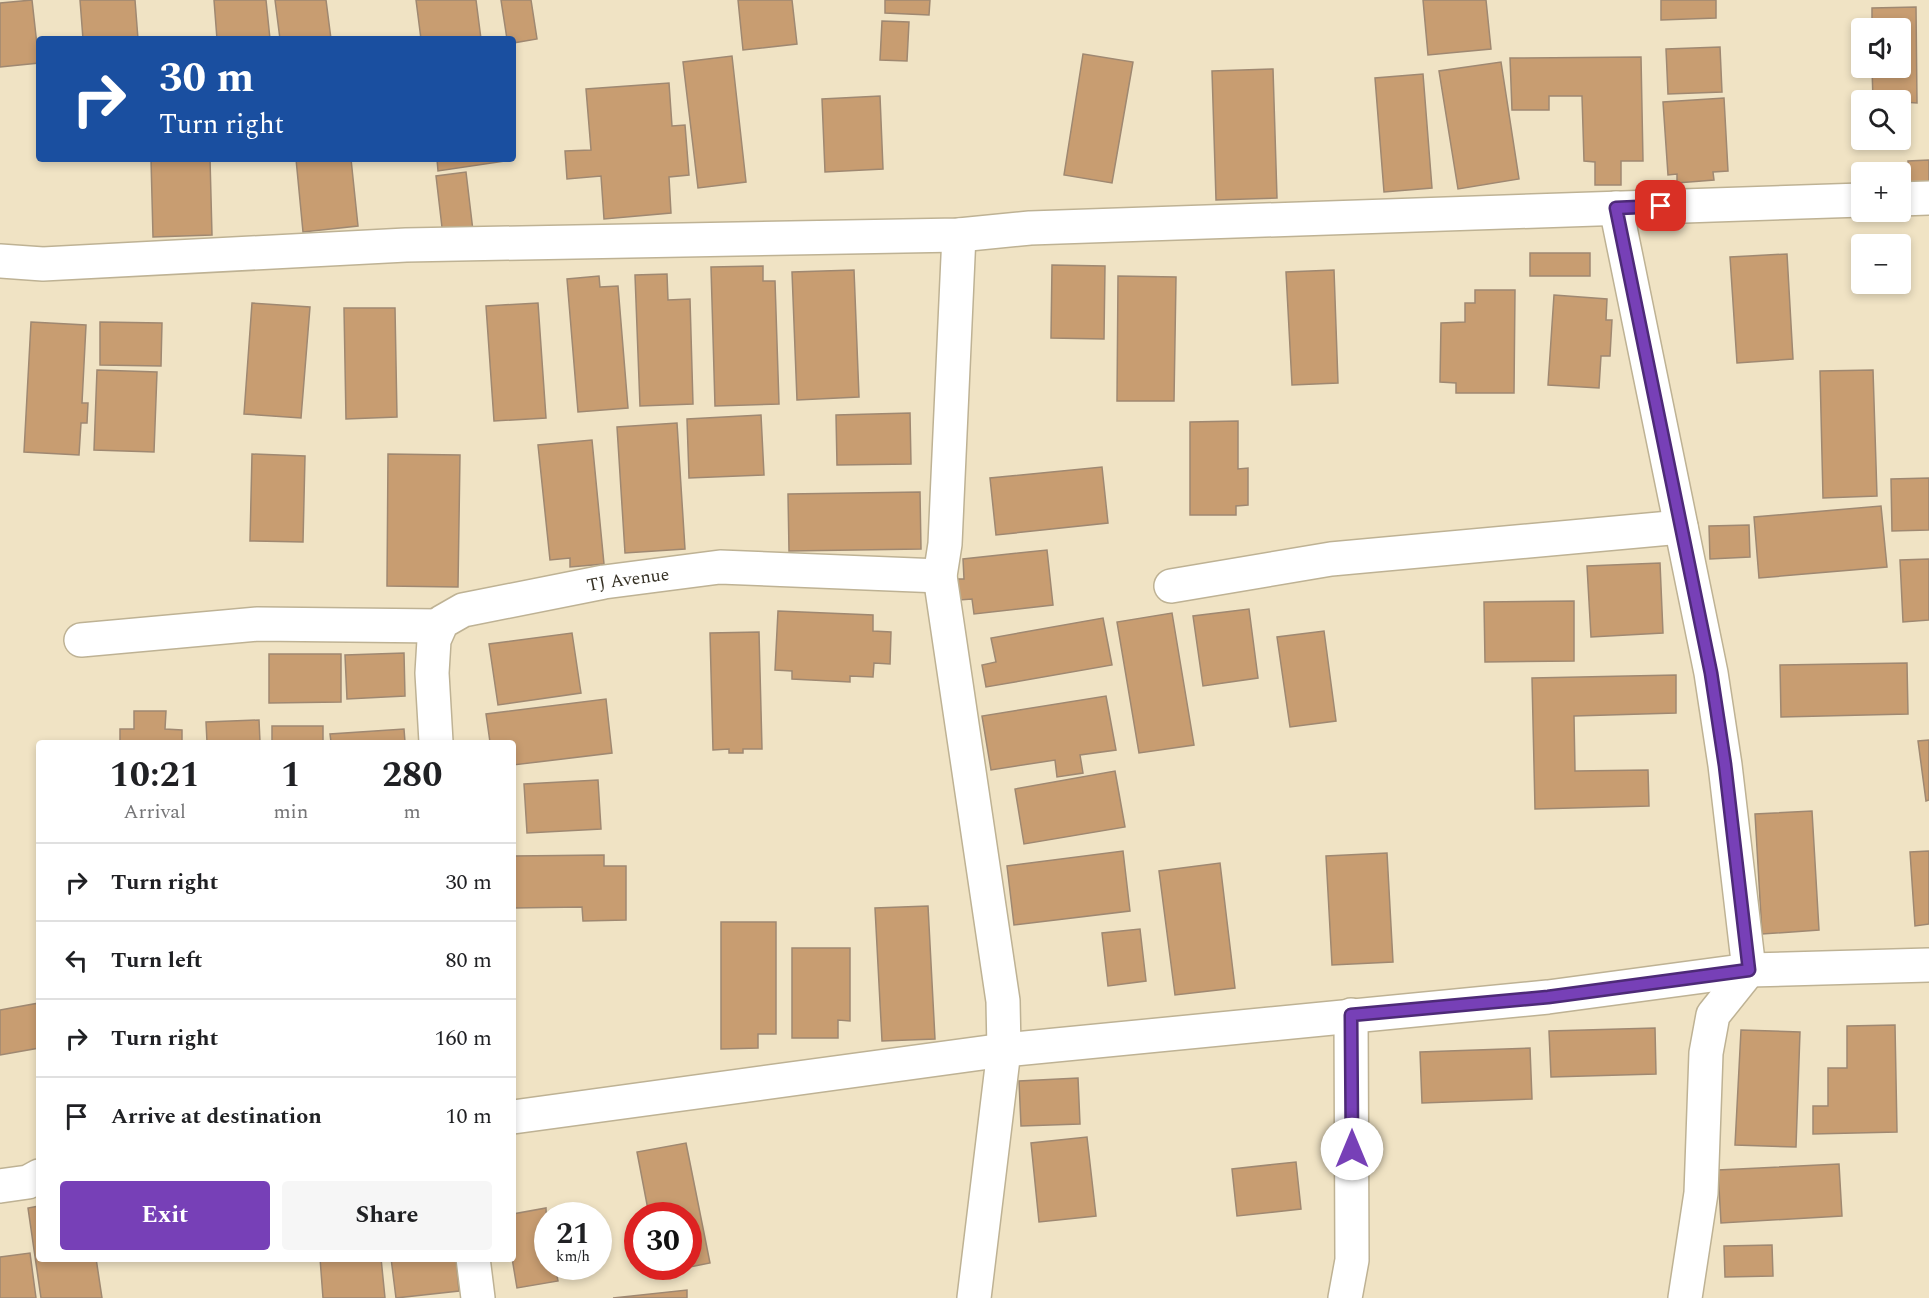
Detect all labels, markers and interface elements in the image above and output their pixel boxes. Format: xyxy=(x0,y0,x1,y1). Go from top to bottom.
map controls xyxy=(1851,18,1911,294)
button: sound xyxy=(1851,18,1911,78)
text: 30 m xyxy=(159,47,254,110)
icon: right xyxy=(60,60,138,138)
button: search xyxy=(1851,90,1911,150)
text: Turn right xyxy=(159,104,284,146)
button: + xyxy=(1851,162,1911,222)
pin xyxy=(1635,180,1686,231)
icon: arrive xyxy=(1644,189,1677,222)
button: − xyxy=(1851,234,1911,294)
street label: TJ Avenue xyxy=(584,561,671,599)
text: 10:21 xyxy=(109,748,200,803)
text: 1 xyxy=(281,748,301,803)
text: 280 xyxy=(382,748,442,803)
text: Arrival xyxy=(124,797,186,827)
text: min xyxy=(273,797,308,827)
text: m xyxy=(404,797,421,827)
icon: right xyxy=(60,866,93,899)
text: Turn right xyxy=(111,866,218,899)
text: 30 m xyxy=(446,866,492,899)
icon: left xyxy=(60,944,93,977)
text: Turn left xyxy=(111,944,203,977)
text: 80 m xyxy=(446,944,492,977)
icon: right xyxy=(60,1022,93,1055)
text: Turn right xyxy=(111,1022,218,1055)
text: 160 m xyxy=(435,1022,492,1055)
icon: arrive xyxy=(60,1100,93,1133)
text: Arrive at destination xyxy=(111,1100,322,1133)
text: 10 m xyxy=(446,1100,492,1133)
position arrow xyxy=(1320,1117,1384,1181)
button: Exit xyxy=(60,1181,270,1250)
button: Share xyxy=(282,1181,492,1250)
speed limit sign: 30 xyxy=(624,1202,702,1280)
text: 21 xyxy=(556,1211,590,1257)
text: km/h xyxy=(556,1245,590,1268)

